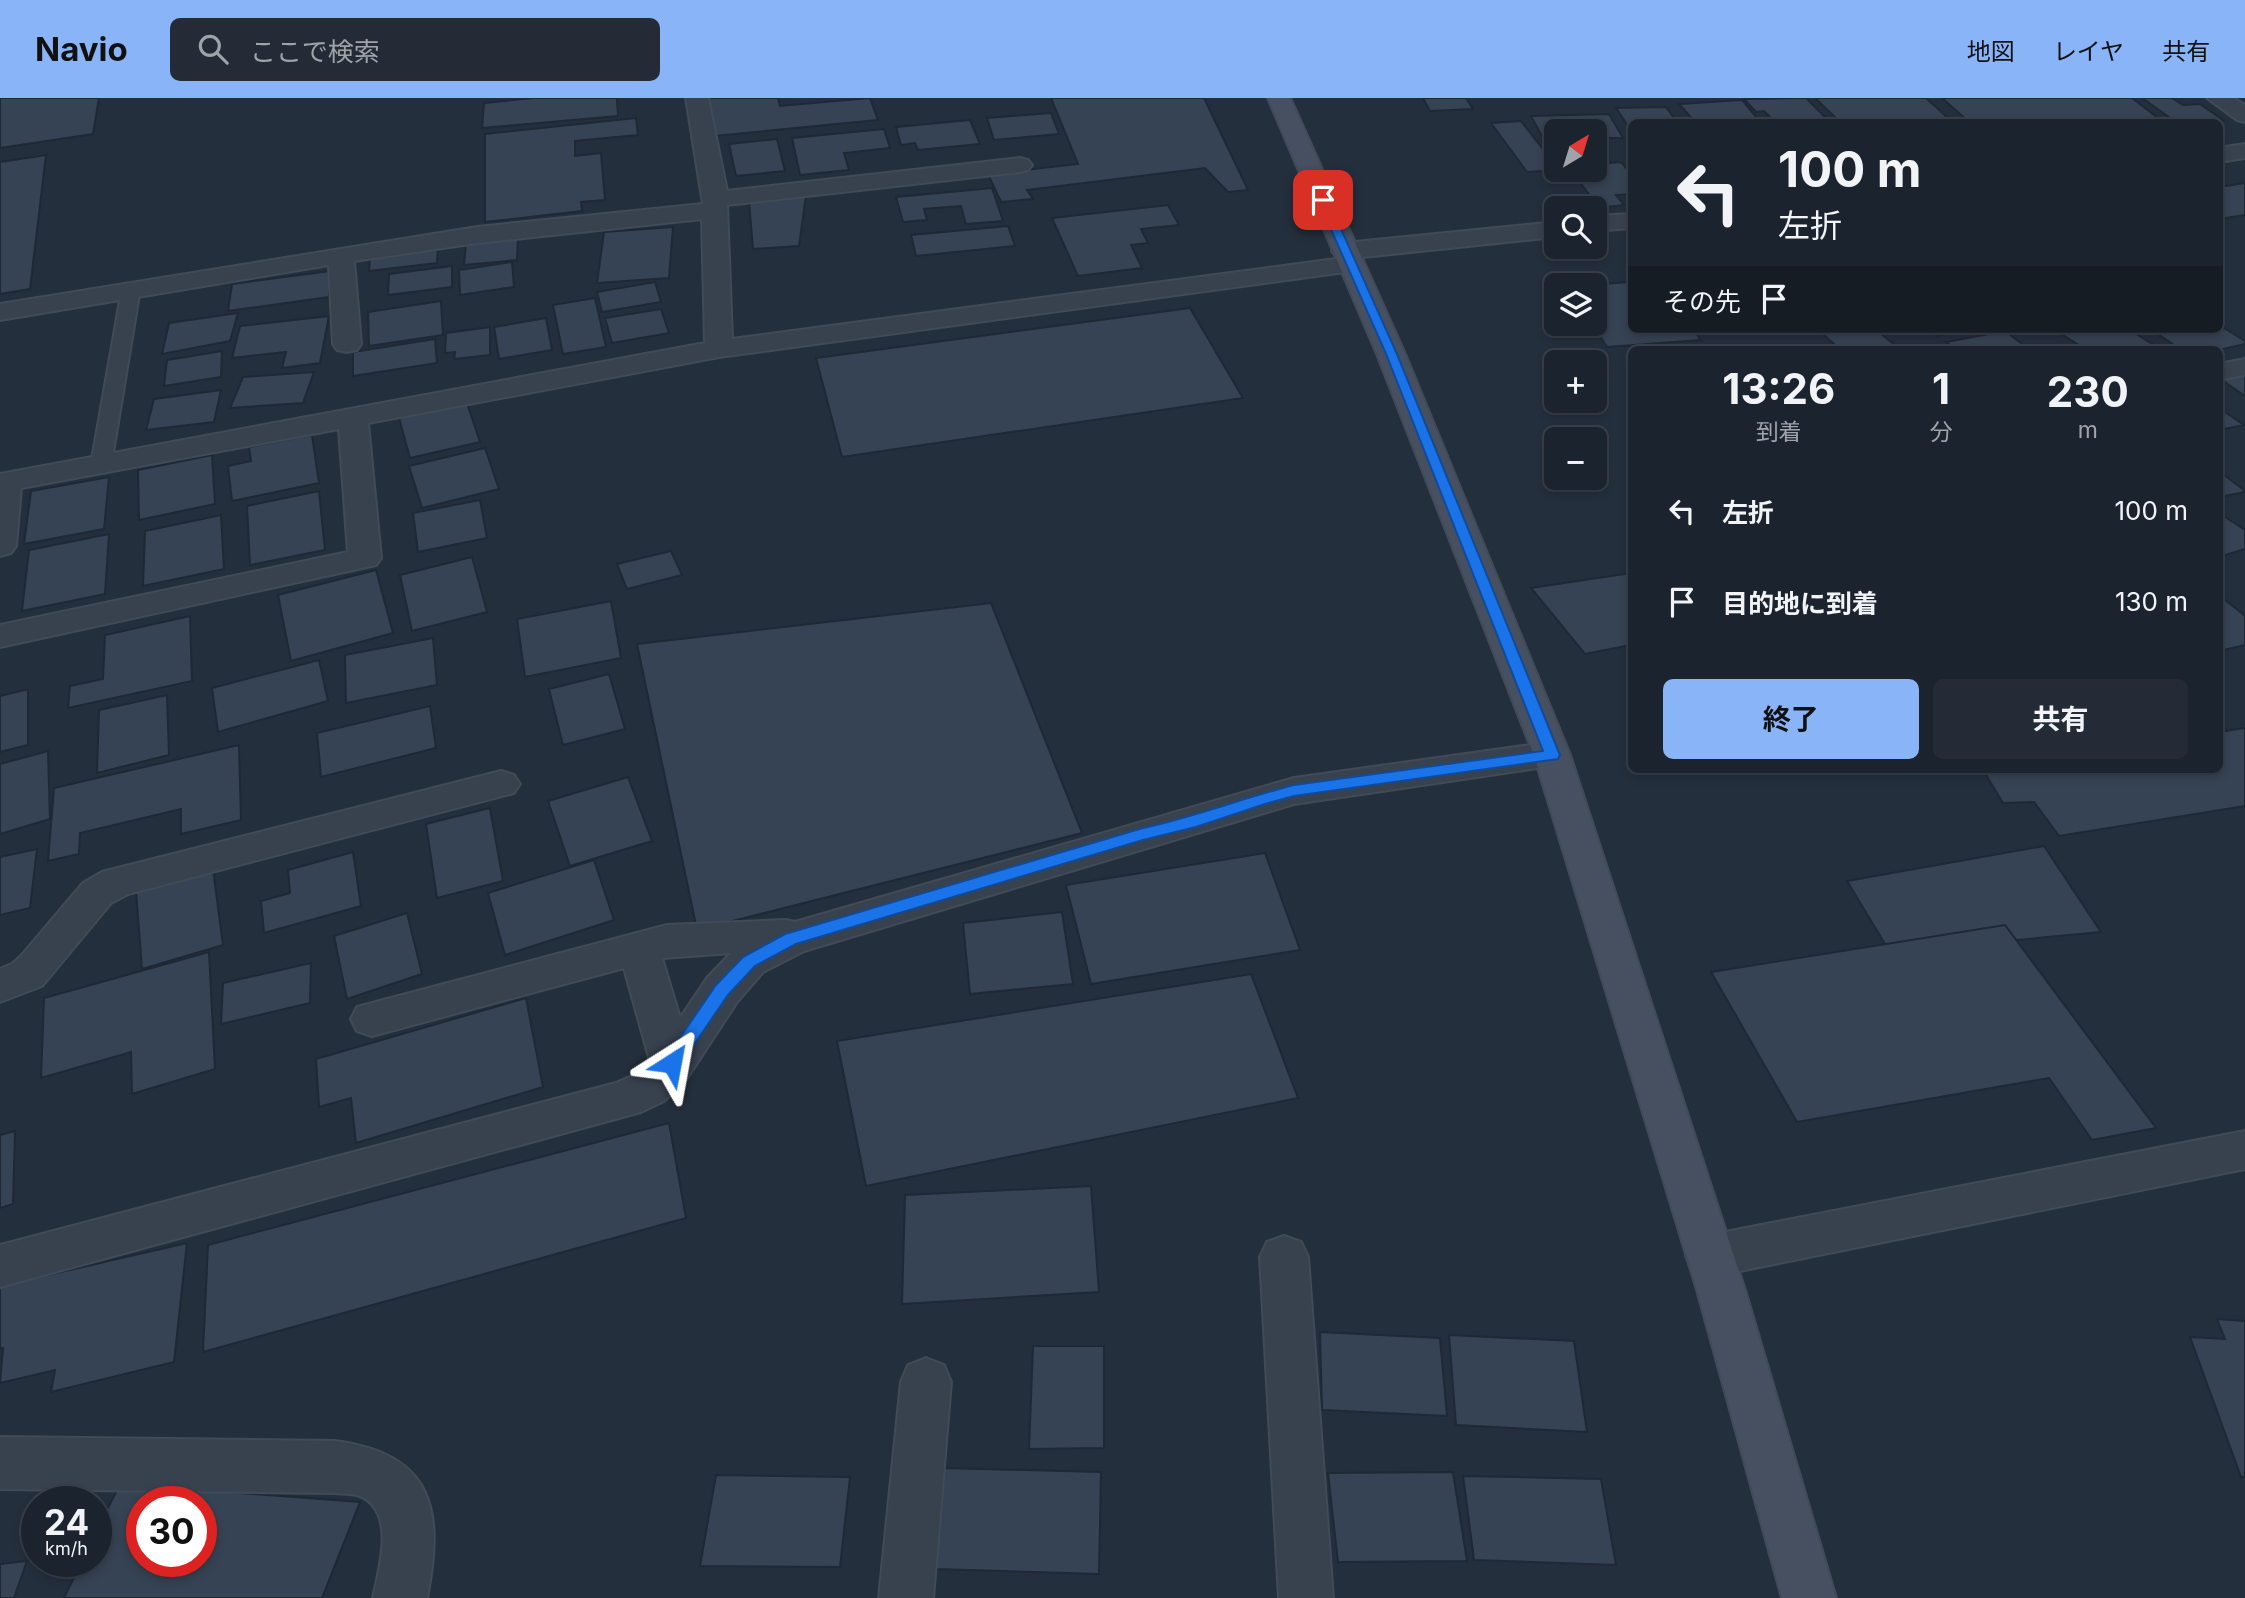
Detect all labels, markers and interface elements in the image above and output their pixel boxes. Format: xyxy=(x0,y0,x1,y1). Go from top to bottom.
search box xyxy=(170,18,660,81)
text: Navio xyxy=(35,29,128,69)
icon: search xyxy=(194,30,232,68)
text: ここで検索 xyxy=(250,36,380,67)
text: 地図 xyxy=(1967,37,2015,66)
text: レイヤ xyxy=(2053,37,2124,66)
text: 共有 xyxy=(2162,37,2210,66)
north arrow xyxy=(1544,119,1606,182)
map controls xyxy=(1544,119,1607,490)
text: 100 m xyxy=(1778,140,1922,199)
icon: left xyxy=(1663,147,1754,238)
pin xyxy=(1293,170,1353,230)
icon: arrive xyxy=(1304,181,1342,219)
button: search xyxy=(1544,196,1607,259)
text: 左折 xyxy=(1778,206,1842,245)
button: layers xyxy=(1544,273,1607,336)
icon: arrive xyxy=(1755,280,1793,318)
text: その先 xyxy=(1663,286,1741,317)
button: + xyxy=(1544,350,1607,413)
text: 13:26 xyxy=(1722,363,1835,414)
text: 1 xyxy=(1932,363,1950,414)
text: 230 xyxy=(2047,366,2129,417)
text: m xyxy=(2078,416,2098,444)
text: 到着 xyxy=(1756,418,1802,446)
text: 分 xyxy=(1930,418,1953,446)
button: − xyxy=(1544,427,1607,490)
icon: left xyxy=(1663,492,1701,530)
text: 100 m xyxy=(2115,495,2188,526)
text: 左折 xyxy=(1722,497,1774,528)
icon: arrive xyxy=(1663,583,1701,621)
text: 130 m xyxy=(2115,586,2188,617)
text: 目的地に到着 xyxy=(1722,588,1878,619)
button: 終了 xyxy=(1663,679,1919,759)
button: 共有 xyxy=(1933,679,2188,759)
position arrow xyxy=(635,1026,709,1100)
speed limit sign: 30 xyxy=(126,1486,217,1577)
text: 24 xyxy=(44,1501,89,1543)
text: km/h xyxy=(45,1538,88,1559)

